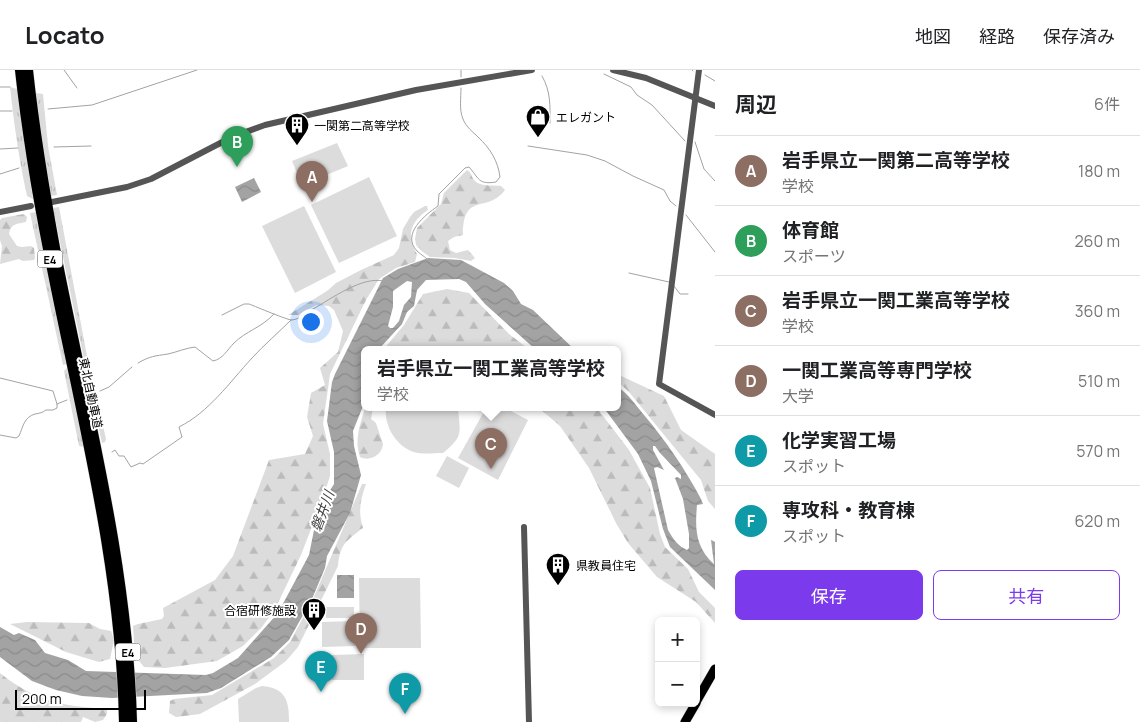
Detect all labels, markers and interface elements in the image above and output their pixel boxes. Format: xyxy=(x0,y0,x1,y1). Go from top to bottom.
text: Locato xyxy=(25,18,105,51)
text: 地図 xyxy=(915,24,951,48)
text: 経路 xyxy=(979,24,1015,48)
text: 保存済み xyxy=(1043,24,1115,48)
text: 周辺 xyxy=(735,90,777,118)
text: 6件 xyxy=(1094,93,1120,115)
shop icon: エレガント xyxy=(525,104,551,138)
place label: エレガント xyxy=(556,109,616,126)
building icon: 一関第二高等学校 xyxy=(284,112,310,146)
place label: 一関第二高等学校 xyxy=(314,117,410,134)
pin: B xyxy=(221,126,253,167)
text: 岩手県立一関第二高等学校 xyxy=(782,147,1010,173)
text: A xyxy=(746,160,756,182)
text: 180 m xyxy=(1078,160,1120,182)
pin: A xyxy=(296,161,328,202)
text: 学校 xyxy=(782,175,814,197)
text: 体育館 xyxy=(782,217,839,243)
text: B xyxy=(746,230,756,252)
text: 260 m xyxy=(1074,230,1120,252)
text: スポーツ xyxy=(782,245,846,267)
road number: E4 xyxy=(38,250,62,268)
text: 岩手県立一関工業高等学校 xyxy=(782,287,1010,313)
text: C xyxy=(745,300,757,322)
text: 360 m xyxy=(1075,300,1120,322)
your location xyxy=(298,309,324,335)
text: 学校 xyxy=(782,315,814,337)
popup xyxy=(361,346,621,411)
text: 岩手県立一関工業高等学校 xyxy=(377,355,605,381)
street label: 東北自動車道 xyxy=(75,356,107,430)
text: 一関工業高等専門学校 xyxy=(782,357,972,383)
text: D xyxy=(745,370,757,392)
text: 510 m xyxy=(1078,370,1120,392)
text: 学校 xyxy=(377,383,409,405)
text: 大学 xyxy=(782,385,814,407)
text: 化学実習工場 xyxy=(782,427,896,453)
pin: C xyxy=(475,428,507,469)
text: E xyxy=(746,440,756,462)
text: 570 m xyxy=(1076,440,1120,462)
text: スポット xyxy=(782,455,846,477)
water label: 磐井川 xyxy=(306,486,339,534)
text: 専攻科・教育棟 xyxy=(782,497,915,523)
text: F xyxy=(747,510,755,532)
text: 620 m xyxy=(1074,510,1120,532)
text: スポット xyxy=(782,525,846,547)
building icon: 県教員住宅 xyxy=(545,552,571,586)
place label: 県教員住宅 xyxy=(576,557,636,574)
button: 保存 xyxy=(735,570,923,620)
button: 共有 xyxy=(933,570,1120,620)
building icon: 合宿研修施設 xyxy=(301,597,327,631)
place label: 合宿研修施設 xyxy=(224,602,296,619)
pin: D xyxy=(345,613,377,654)
map controls xyxy=(655,617,700,707)
button: + xyxy=(655,617,700,662)
road number: E4 xyxy=(116,644,140,660)
pin: E xyxy=(305,651,337,692)
button: − xyxy=(655,662,700,707)
pin: F xyxy=(389,673,421,714)
scale bar xyxy=(15,687,146,710)
text: 200 m xyxy=(22,689,62,708)

